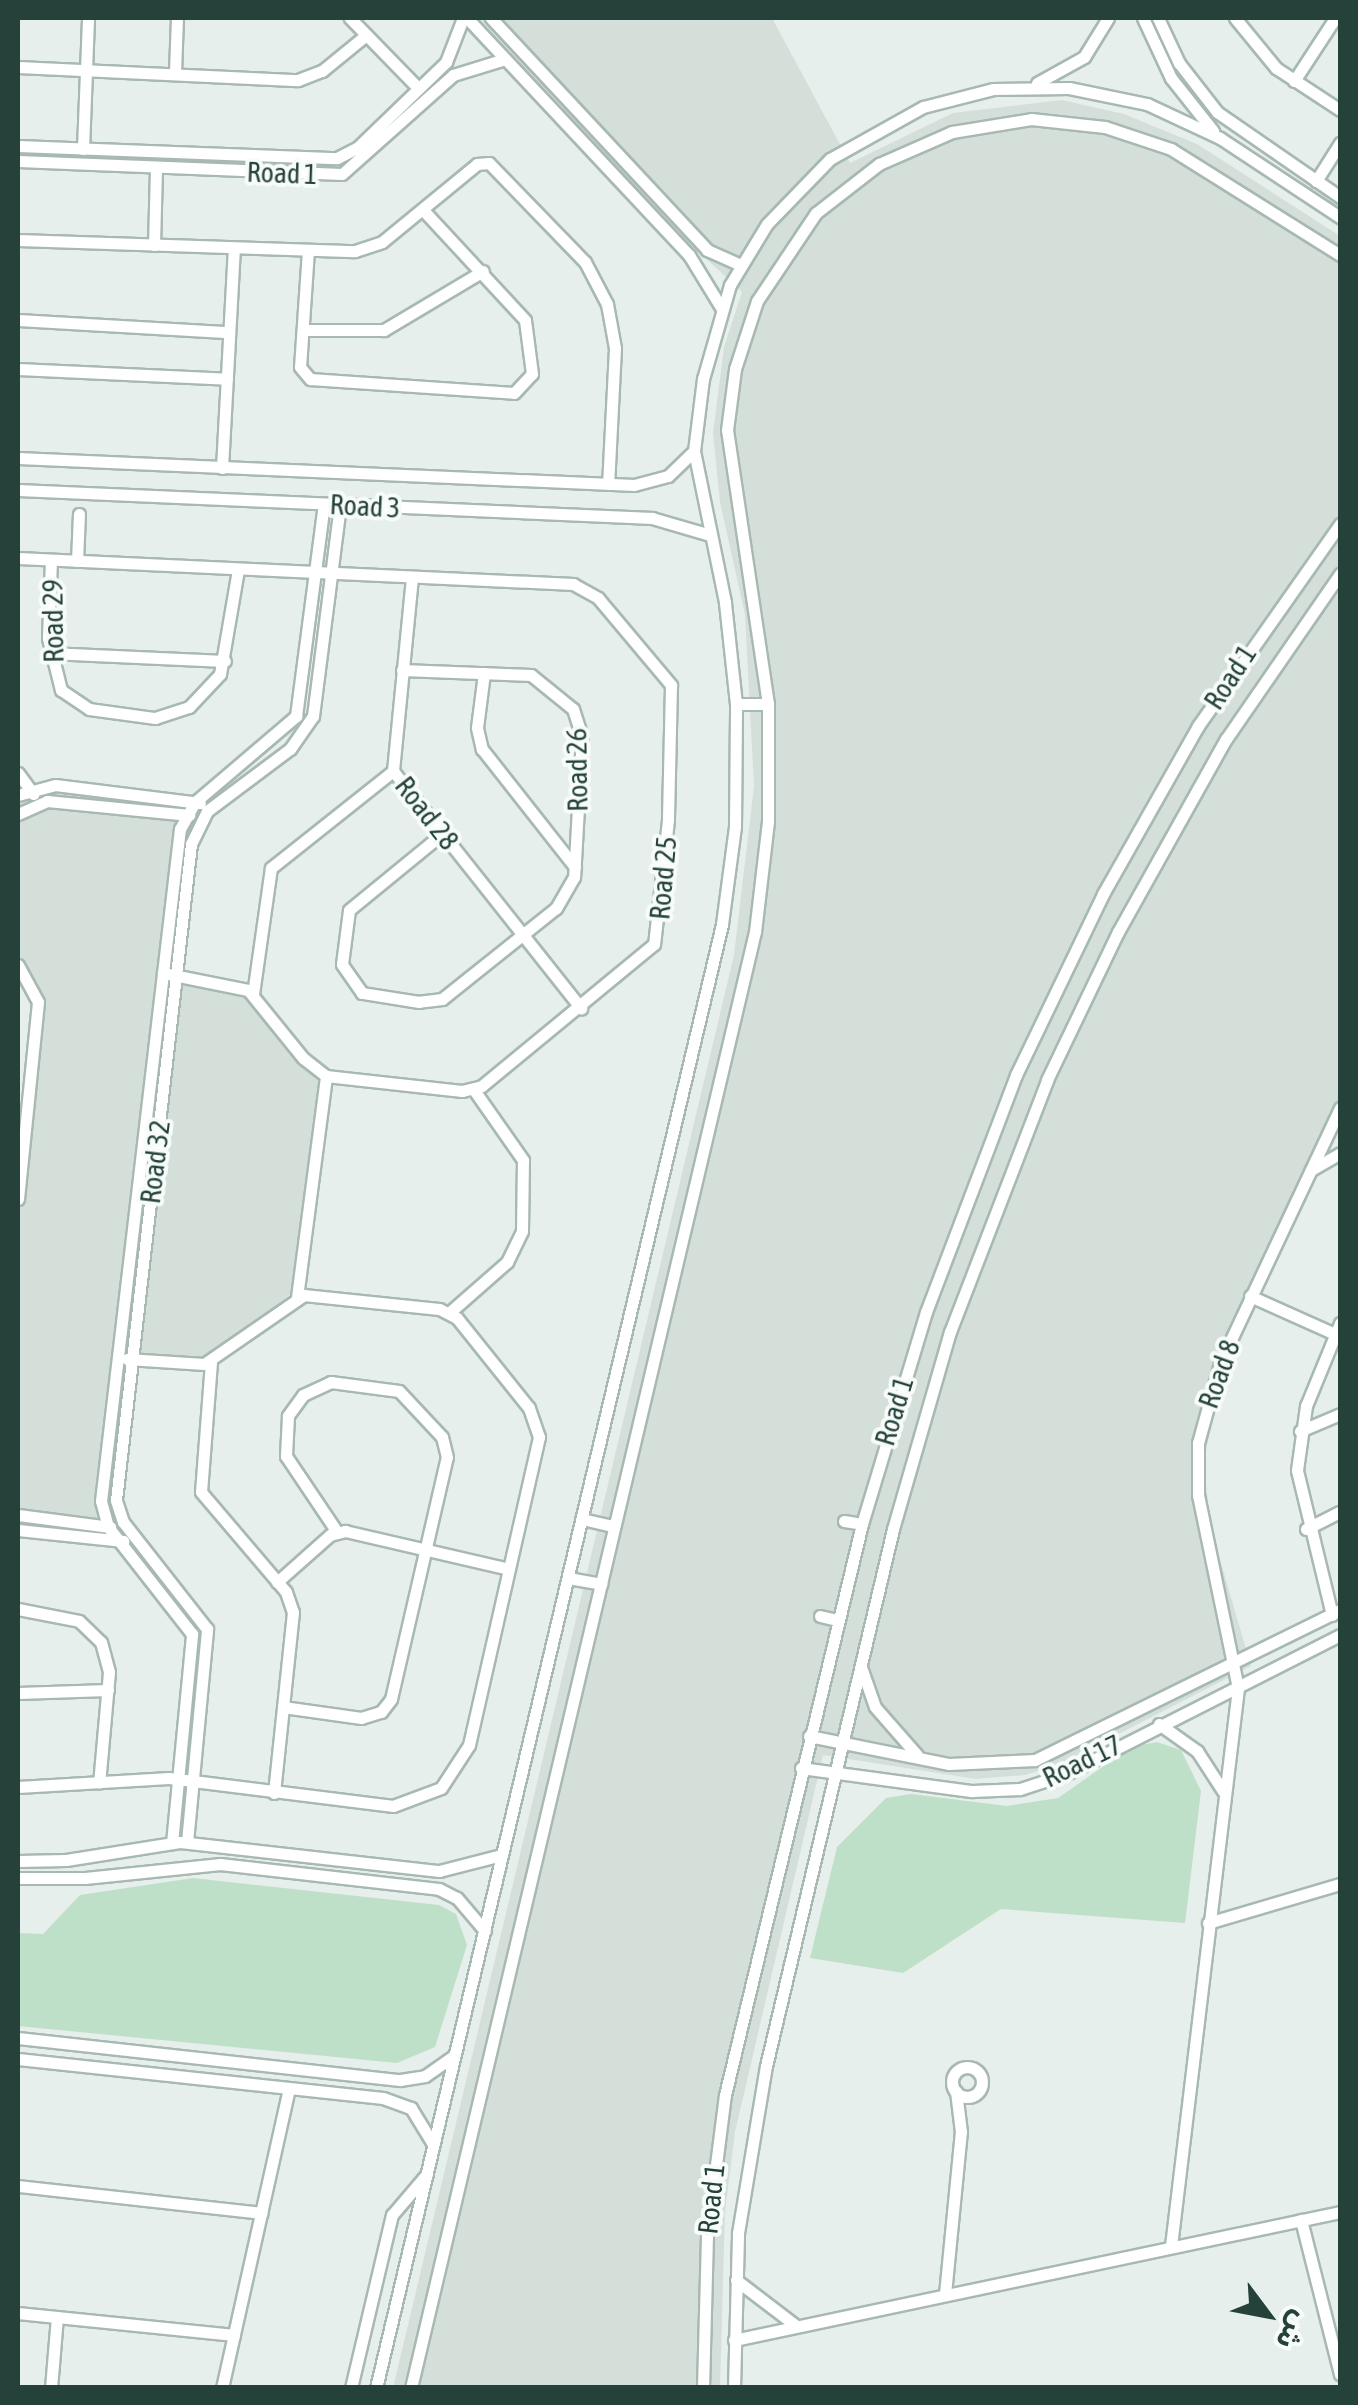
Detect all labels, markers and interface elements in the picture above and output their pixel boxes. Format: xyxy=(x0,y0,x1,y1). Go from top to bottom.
street label: Road 1 xyxy=(246,155,318,191)
street label: Road 3 xyxy=(329,487,401,525)
street label: Road 29 xyxy=(35,579,71,663)
street label: Road 1 xyxy=(1197,638,1263,716)
street label: Road 26 xyxy=(559,728,595,812)
street label: Road 28 xyxy=(388,770,466,856)
street label: Road 25 xyxy=(643,835,683,921)
street label: Road 32 xyxy=(133,1118,177,1206)
street label: Road 8 xyxy=(1191,1335,1247,1413)
street label: Road 1 xyxy=(868,1372,920,1450)
street label: Road 17 xyxy=(1037,1728,1127,1794)
street label: Road 1 xyxy=(691,2162,731,2236)
north arrow xyxy=(1218,2265,1318,2365)
text: ش xyxy=(1270,2306,1317,2356)

